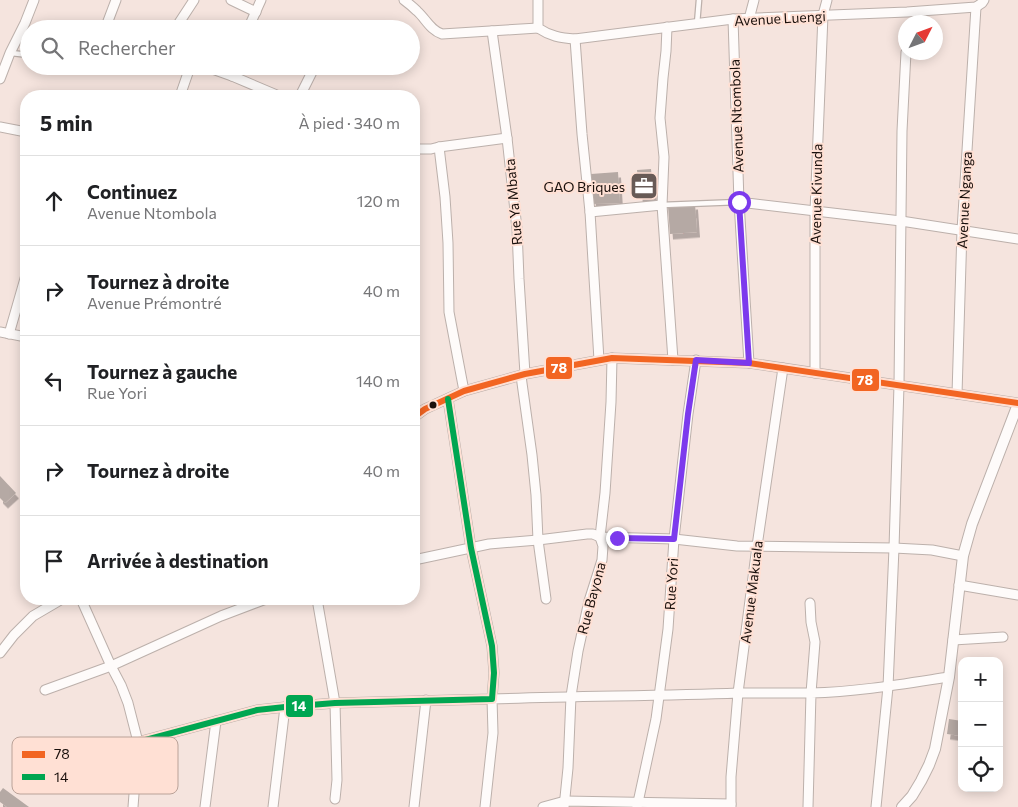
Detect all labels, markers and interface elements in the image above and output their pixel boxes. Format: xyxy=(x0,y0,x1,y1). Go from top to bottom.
street label: Avenue Luengi xyxy=(734,7,826,29)
north arrow xyxy=(898,15,943,60)
search box xyxy=(20,20,420,75)
icon: search xyxy=(38,34,66,62)
text: Rechercher xyxy=(78,36,176,59)
street label: Avenue Ntombola xyxy=(726,59,746,173)
text: 5 min xyxy=(40,110,93,135)
text: À pied · 340 m xyxy=(299,113,400,132)
street label: Avenue Kivunda xyxy=(807,143,825,245)
street label: Avenue Nganga xyxy=(953,151,975,249)
street label: Rue Ya Mbata xyxy=(501,158,525,246)
office icon: GAO Briques xyxy=(629,171,659,201)
place label: GAO Briques xyxy=(543,178,625,195)
text: Continuez xyxy=(87,180,177,203)
icon: ahead xyxy=(40,187,68,215)
text: 120 m xyxy=(357,191,400,210)
route start xyxy=(728,191,751,214)
text: Avenue Ntombola xyxy=(87,203,217,222)
text: Tournez à droite xyxy=(87,270,229,293)
icon: right xyxy=(40,277,68,305)
text: 40 m xyxy=(363,281,400,300)
text: Avenue Prémontré xyxy=(87,293,222,312)
line badge: 78 xyxy=(545,356,573,380)
text: 78 xyxy=(551,359,567,376)
text: Tournez à gauche xyxy=(87,360,237,383)
icon: left xyxy=(40,367,68,395)
line badge: 78 xyxy=(851,368,880,392)
text: 140 m xyxy=(356,371,400,390)
text: 78 xyxy=(857,371,873,388)
text: Rue Yori xyxy=(87,383,147,402)
unlabelled marker xyxy=(428,400,438,410)
icon: right xyxy=(40,457,68,485)
text: Tournez à droite xyxy=(87,459,229,482)
text: 40 m xyxy=(363,461,400,480)
route end xyxy=(606,527,629,550)
street label: Avenue Makuala xyxy=(736,540,766,644)
icon: arrive xyxy=(40,547,68,575)
text: Arrivée à destination xyxy=(87,549,269,572)
street label: Rue Yori xyxy=(661,557,681,611)
street label: Rue Bayona xyxy=(573,560,609,636)
map controls xyxy=(958,657,1003,792)
button: + xyxy=(958,657,1003,702)
line badge: 14 xyxy=(285,694,314,718)
text: 14 xyxy=(292,697,307,714)
button: − xyxy=(958,702,1003,747)
legend xyxy=(12,737,178,794)
text: 78 xyxy=(54,745,70,762)
button: locate xyxy=(958,747,1003,792)
text: 14 xyxy=(54,768,69,785)

